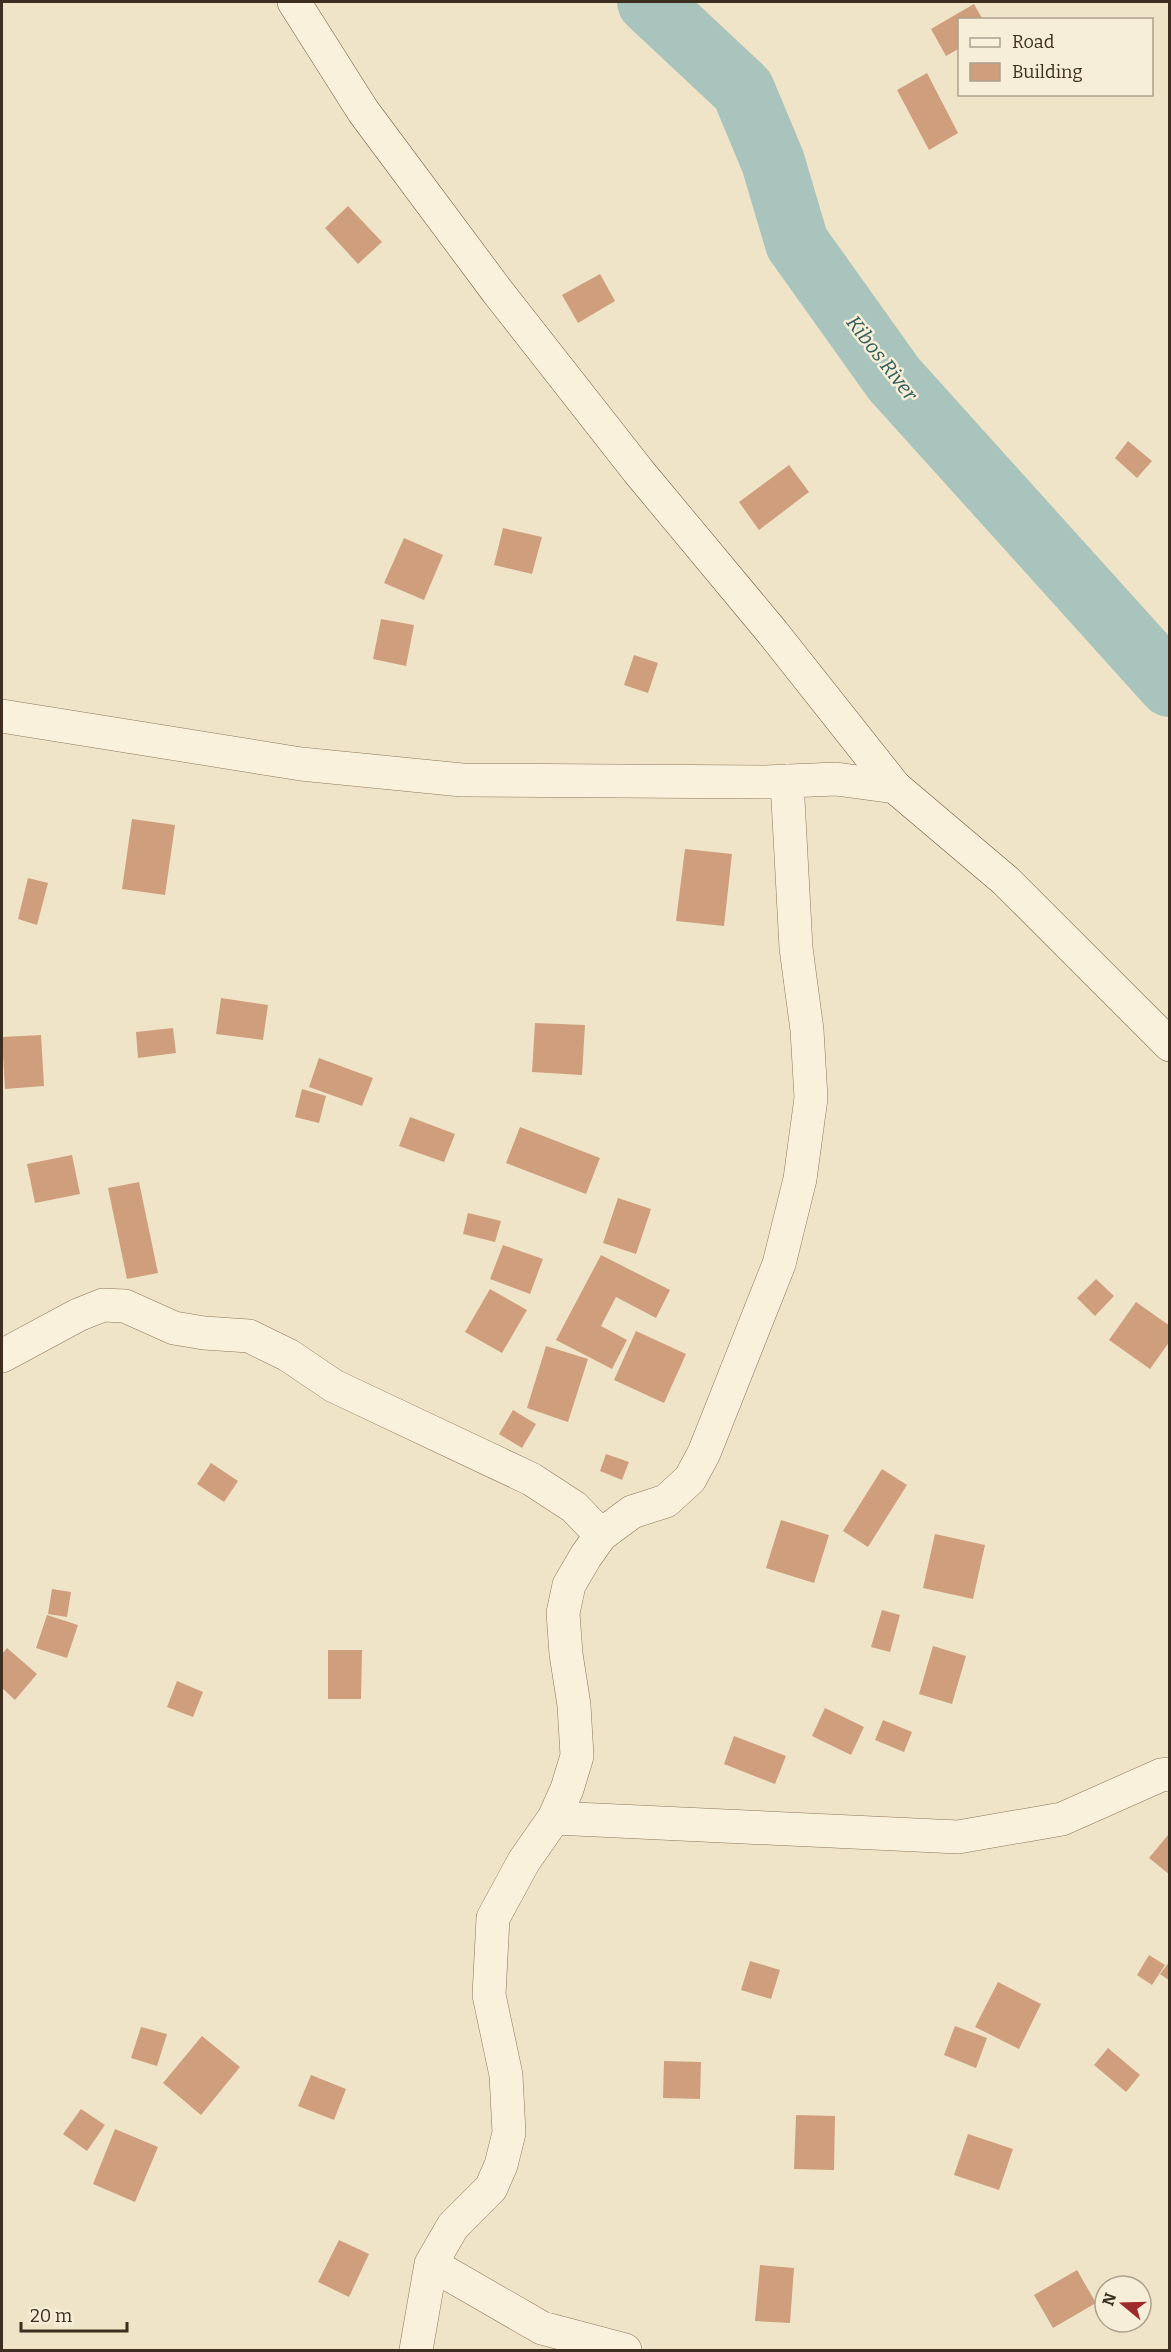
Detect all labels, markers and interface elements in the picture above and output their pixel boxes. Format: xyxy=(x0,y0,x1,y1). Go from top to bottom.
legend xyxy=(958,18,1153,96)
text: Road xyxy=(1012,31,1055,53)
text: Building xyxy=(1012,61,1083,83)
water label: Kibos River xyxy=(841,311,923,406)
north arrow xyxy=(1093,2274,1153,2334)
text: N xyxy=(1098,2290,1120,2308)
scale bar xyxy=(21,2295,128,2333)
text: 20 m xyxy=(30,2305,72,2327)

